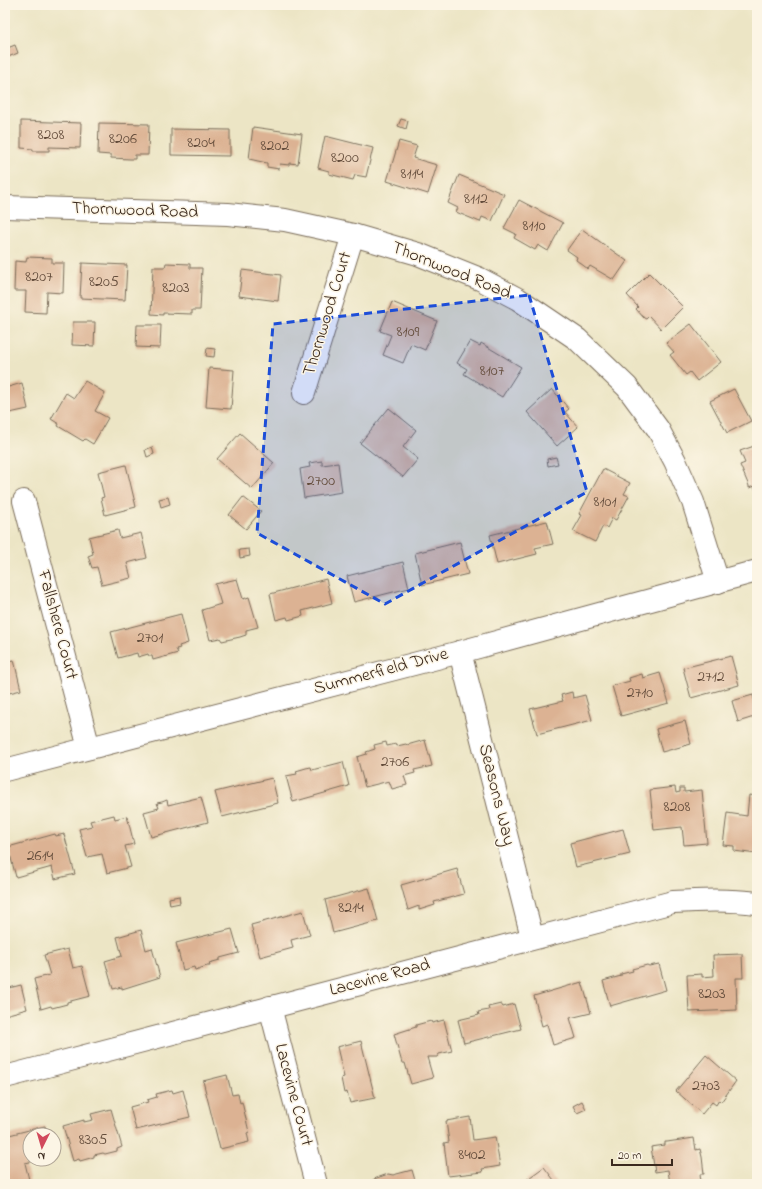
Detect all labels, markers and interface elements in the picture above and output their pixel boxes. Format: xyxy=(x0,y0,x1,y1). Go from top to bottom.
house number: 8208 xyxy=(38,123,64,147)
house number: 8206 xyxy=(109,127,137,151)
house number: 8204 xyxy=(187,131,215,155)
house number: 8202 xyxy=(261,134,289,158)
house number: 8200 xyxy=(331,146,359,170)
house number: 8114 xyxy=(401,162,424,186)
house number: 8112 xyxy=(464,187,488,211)
street label: Thornwood Road xyxy=(71,196,199,226)
house number: 8110 xyxy=(522,214,546,238)
street label: Thornwood Road xyxy=(387,235,515,307)
street label: Thornwood Court xyxy=(297,249,359,379)
house number: 8207 xyxy=(25,265,53,289)
house number: 8205 xyxy=(89,270,119,294)
house number: 8203 xyxy=(162,276,190,300)
house number: 8109 xyxy=(397,320,420,344)
house number: 8107 xyxy=(480,359,505,383)
house number: 2700 xyxy=(307,469,335,493)
house number: 8101 xyxy=(593,490,617,514)
street label: Fallshere Court xyxy=(30,566,84,683)
house number: 2701 xyxy=(137,626,163,650)
street label: Summerfield Drive xyxy=(311,641,452,702)
house number: 2712 xyxy=(697,665,725,689)
house number: 2710 xyxy=(627,681,653,705)
street label: Seasons Way xyxy=(471,741,521,849)
house number: 2706 xyxy=(381,750,409,774)
house number: 8208 xyxy=(664,795,690,819)
house number: 2614 xyxy=(27,844,54,868)
house number: 8214 xyxy=(338,896,364,920)
street label: Lacevine Road xyxy=(327,952,433,1004)
house number: 8203 xyxy=(698,982,726,1006)
street label: Lacevine Court xyxy=(267,1041,319,1149)
house number: 2703 xyxy=(692,1074,720,1098)
north arrow xyxy=(22,1127,62,1167)
house number: 8305 xyxy=(79,1128,107,1152)
scale bar xyxy=(612,1141,672,1167)
house number: 8402 xyxy=(458,1143,486,1167)
text: 20 m xyxy=(618,1147,641,1165)
text: N xyxy=(37,1148,46,1164)

